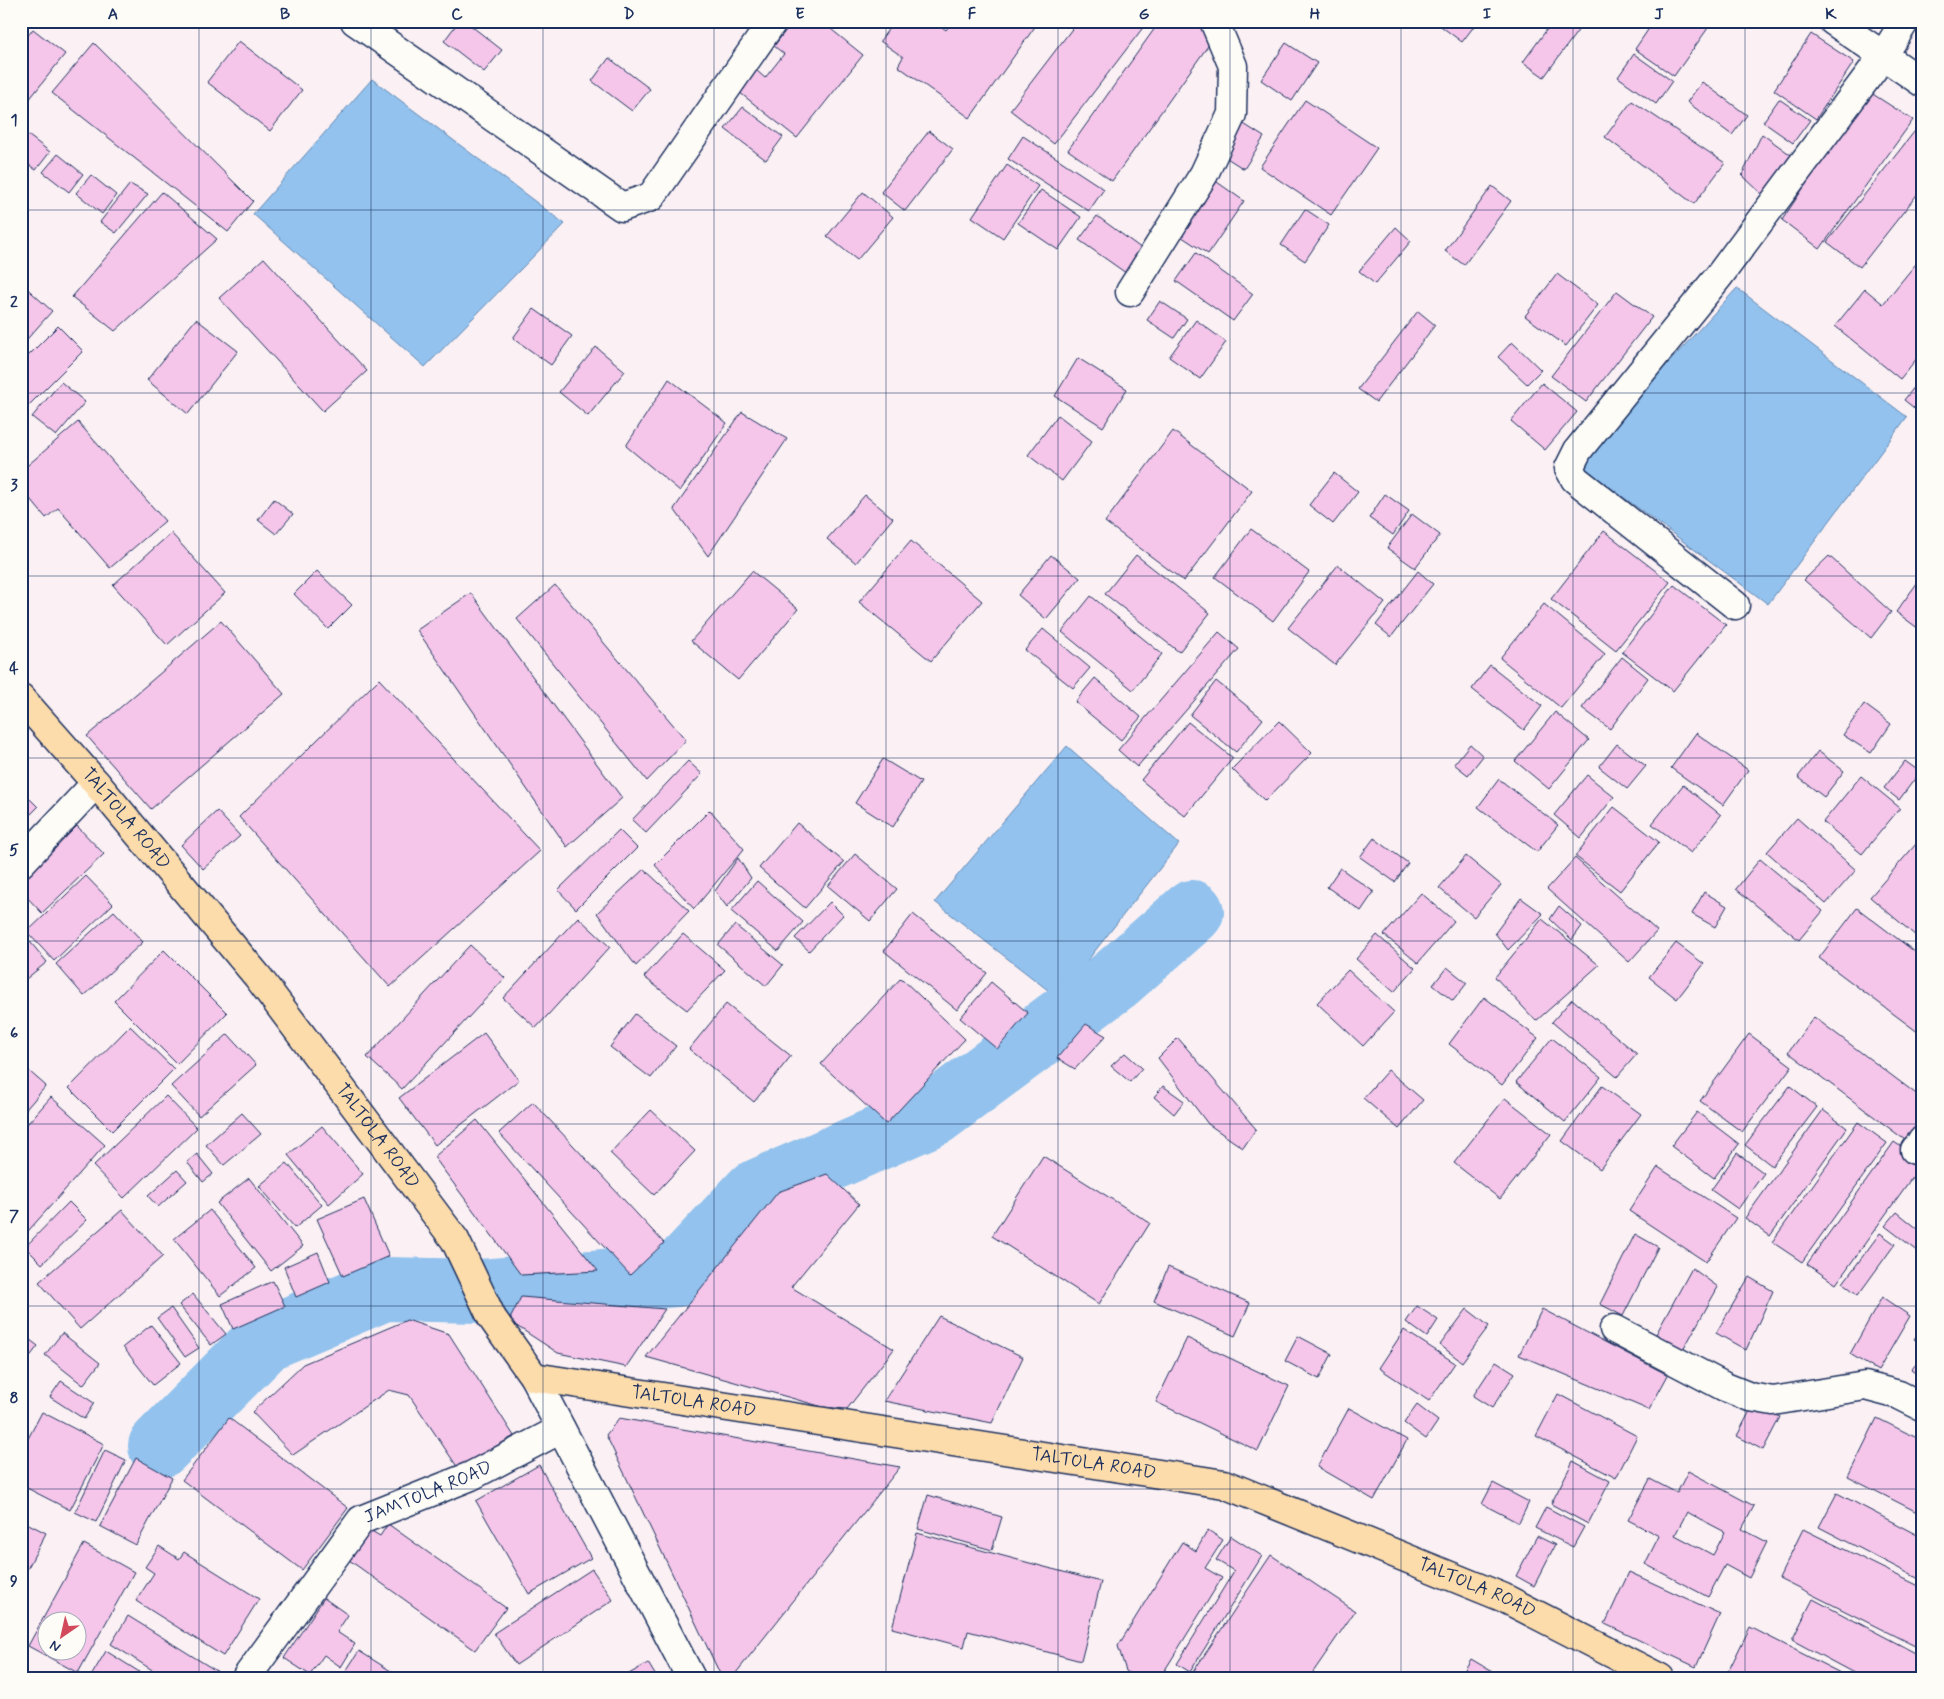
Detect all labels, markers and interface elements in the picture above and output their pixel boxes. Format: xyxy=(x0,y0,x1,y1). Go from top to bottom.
text: A xyxy=(108,4,118,25)
text: B xyxy=(280,4,290,25)
text: C xyxy=(451,4,463,25)
text: D xyxy=(623,4,635,25)
text: E xyxy=(795,4,805,25)
text: F xyxy=(968,4,977,25)
text: G xyxy=(1139,4,1150,25)
text: H xyxy=(1310,4,1321,25)
text: I xyxy=(1483,4,1492,25)
text: J xyxy=(1654,4,1664,25)
text: K xyxy=(1825,4,1837,25)
text: 1 xyxy=(10,110,18,131)
text: 2 xyxy=(10,292,18,313)
text: 3 xyxy=(10,475,18,496)
text: 4 xyxy=(9,658,19,679)
street label: TALTOLA ROAD xyxy=(76,763,175,875)
text: 5 xyxy=(9,840,19,861)
text: 6 xyxy=(10,1023,18,1044)
street label: TALTOLA ROAD xyxy=(330,1079,425,1194)
text: 7 xyxy=(9,1206,19,1227)
street label: TALTOLA ROAD xyxy=(630,1380,758,1423)
text: 8 xyxy=(9,1388,19,1409)
street label: TALTOLA ROAD xyxy=(1030,1442,1158,1485)
street label: JAMTOLA ROAD xyxy=(361,1455,496,1530)
street label: TALTOLA ROAD xyxy=(1414,1552,1540,1624)
text: 9 xyxy=(10,1571,18,1592)
north arrow xyxy=(38,1612,88,1662)
text: N xyxy=(46,1636,64,1656)

